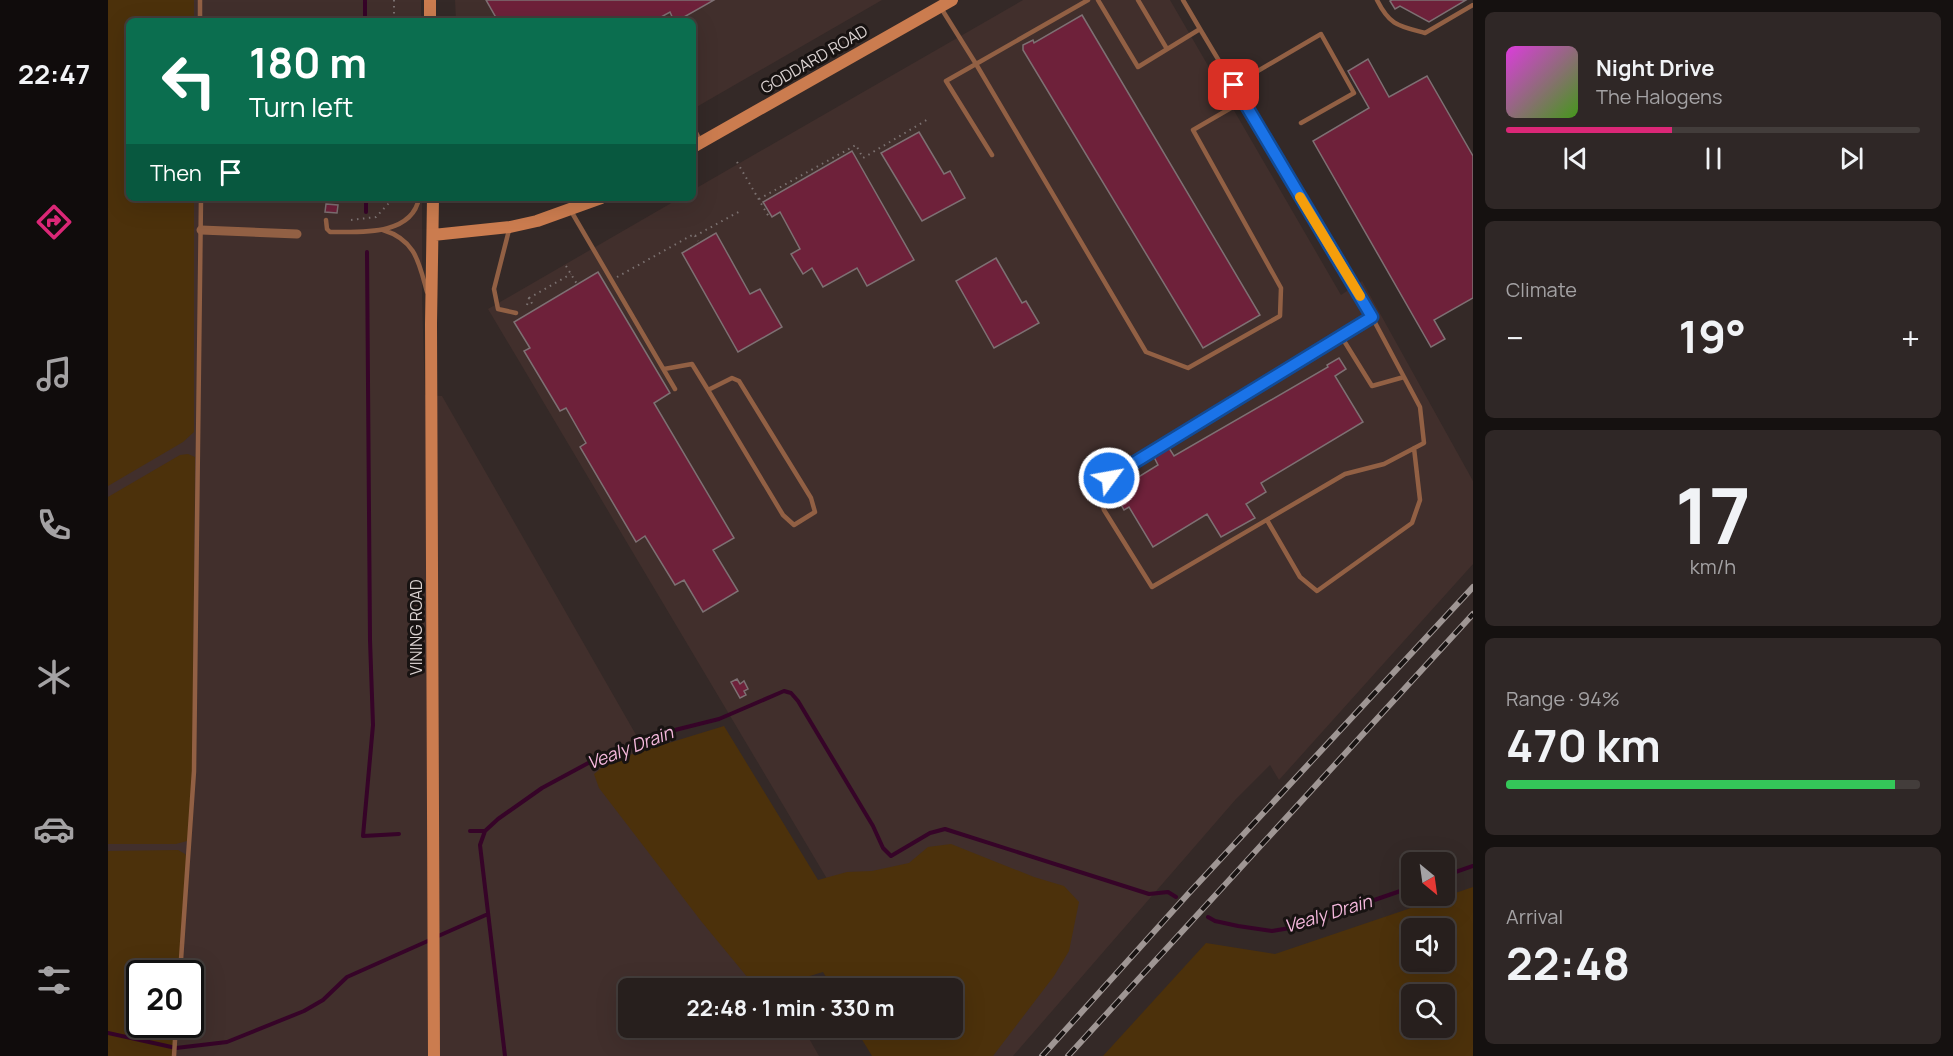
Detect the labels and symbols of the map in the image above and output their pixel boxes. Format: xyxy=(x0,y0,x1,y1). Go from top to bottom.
street label: GODDARD ROAD xyxy=(756,19,872,99)
pin xyxy=(1208,59,1259,110)
position arrow xyxy=(1077,446,1141,510)
street label: VINING ROAD xyxy=(405,579,427,675)
water label: Vealy Drain xyxy=(583,719,677,774)
north arrow xyxy=(1401,852,1455,906)
water label: Vealy Drain xyxy=(1281,888,1376,938)
speed limit sign: 20 xyxy=(126,960,204,1038)

